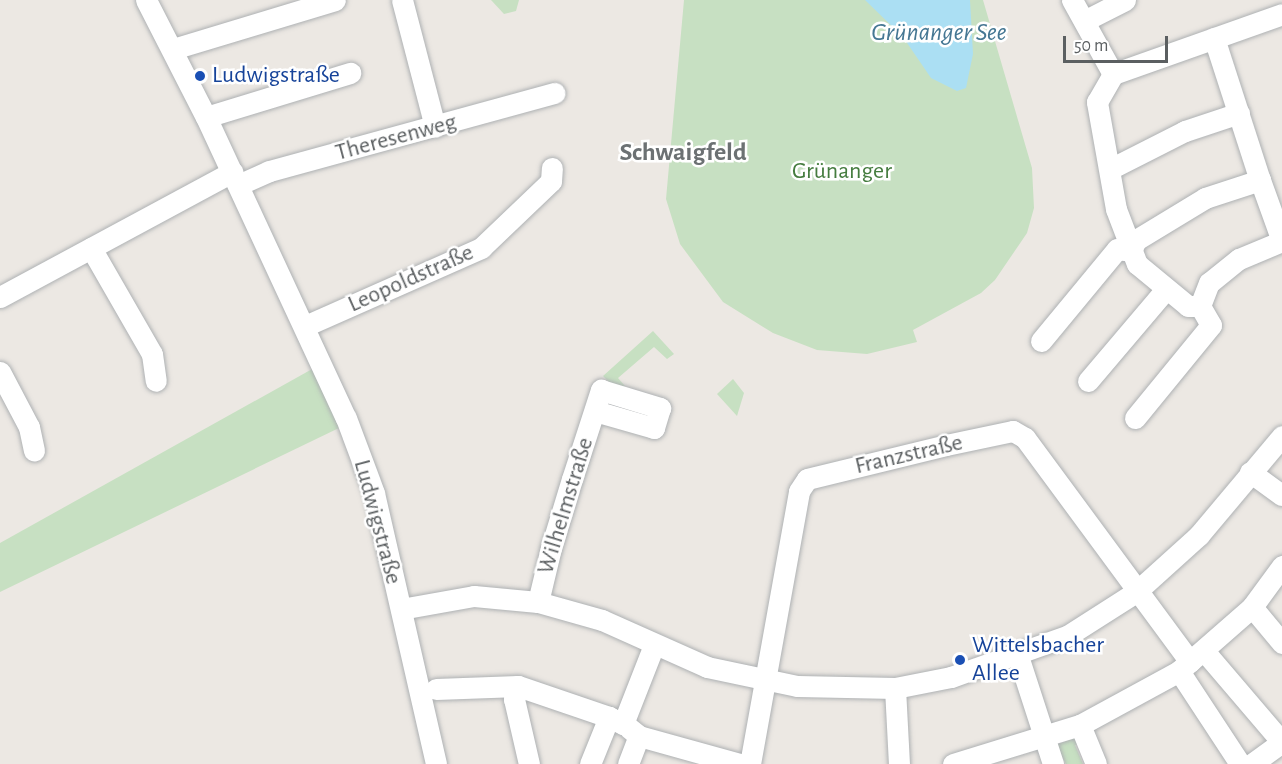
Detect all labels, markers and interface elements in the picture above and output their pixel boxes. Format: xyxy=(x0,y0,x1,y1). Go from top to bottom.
water label: Grünanger See xyxy=(871,17,1007,49)
scale bar xyxy=(1066,24,1171,62)
text: 50 m xyxy=(1074,37,1108,55)
place label: Ludwigstraße xyxy=(212,62,340,90)
marker: Ludwigstraße xyxy=(193,69,207,83)
street label: Theresenweg xyxy=(332,108,460,168)
district label: Schwaigfeld xyxy=(619,137,747,169)
park label: Grünanger xyxy=(792,158,892,186)
street label: Leopoldstraße xyxy=(344,239,478,319)
street label: Franzstraße xyxy=(852,429,966,481)
street label: Wilhelmstraße xyxy=(532,434,600,578)
street label: Ludwigstraße xyxy=(347,457,407,587)
place label: Wittelsbacher Allee xyxy=(972,632,1104,688)
marker: Wittelsbacher Allee xyxy=(953,653,967,667)

